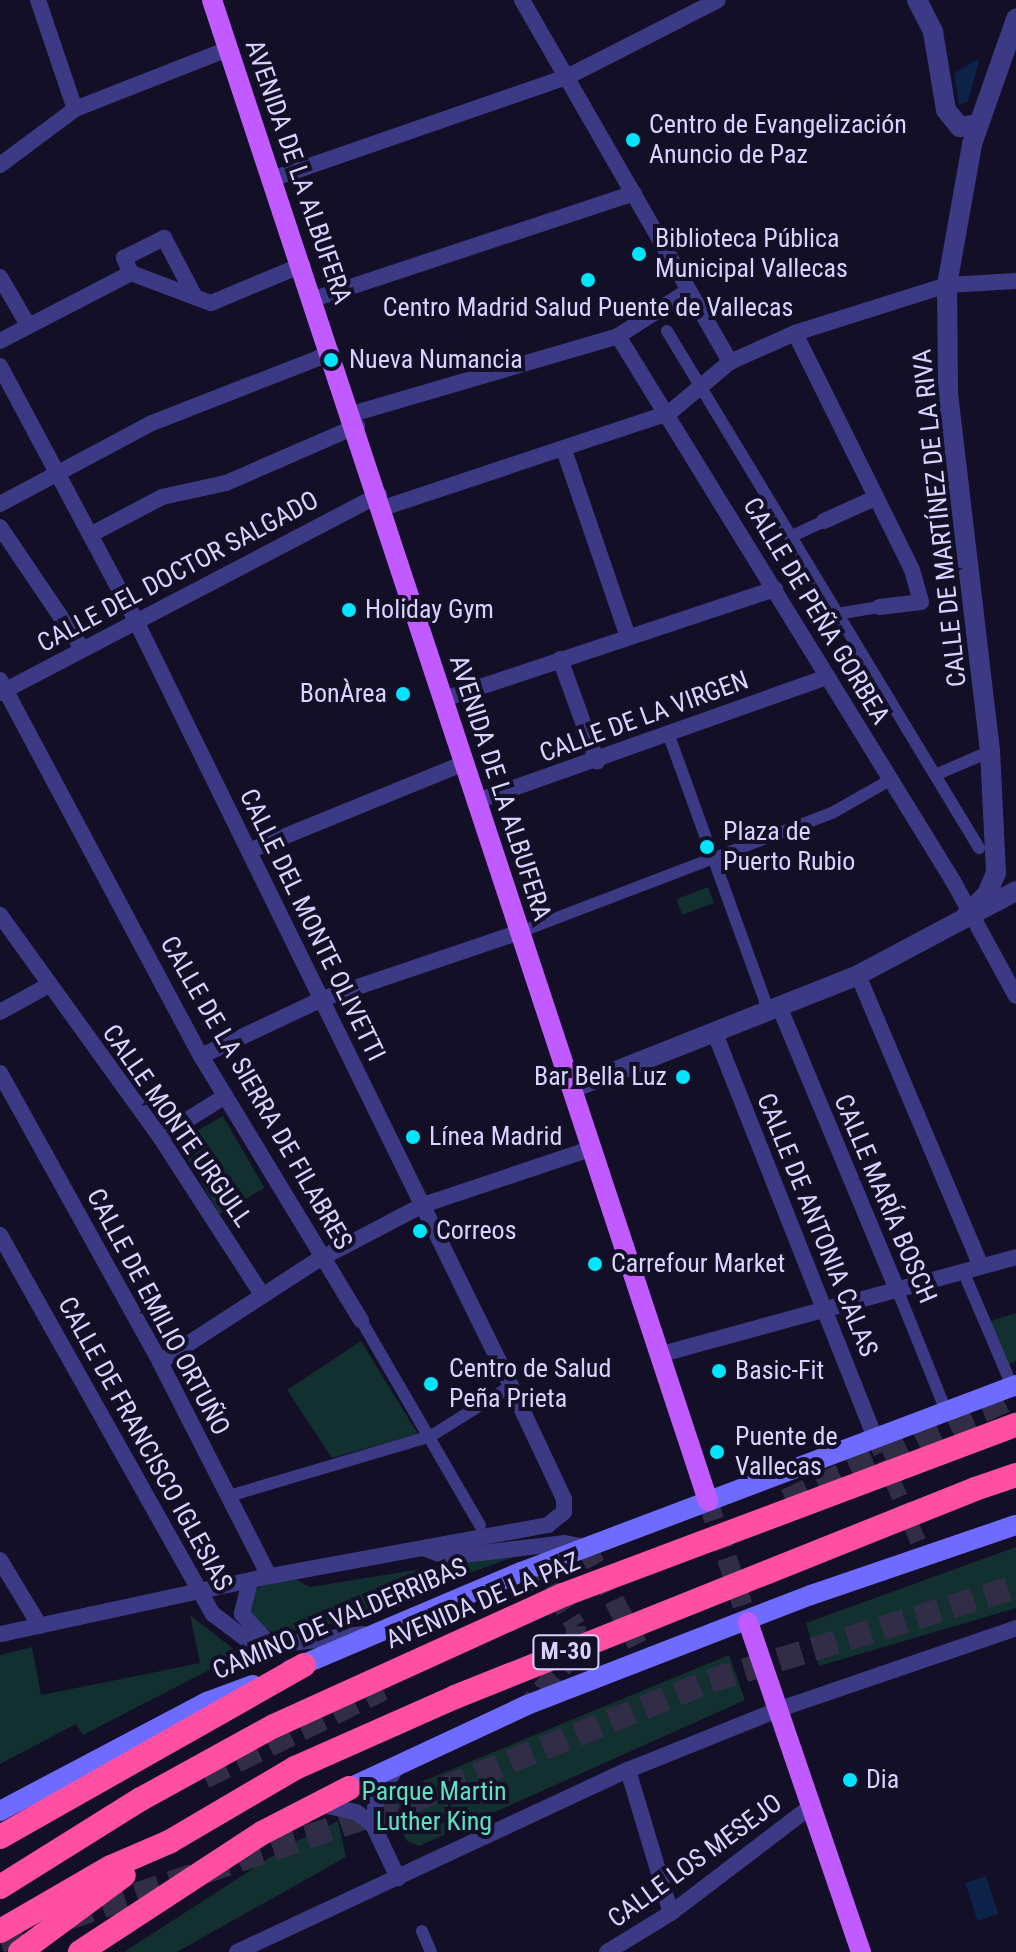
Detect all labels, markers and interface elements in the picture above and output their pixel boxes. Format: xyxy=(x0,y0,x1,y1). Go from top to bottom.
street label: AVENIDA DE LA ALBUFERA xyxy=(238,36,358,308)
place label: Centro de Evangelización Anuncio de Paz xyxy=(649,109,907,170)
marker: Centro de Evangelización Anuncio de Paz xyxy=(624,131,642,149)
place label: Biblioteca Pública Municipal Vallecas xyxy=(655,223,848,284)
marker: Biblioteca Pública Municipal Vallecas xyxy=(630,245,648,263)
marker: Centro Madrid Salud Puente de Vallecas xyxy=(579,271,597,289)
place label: Centro Madrid Salud Puente de Vallecas xyxy=(383,292,793,324)
place label: Nueva Numancia xyxy=(349,344,523,376)
street label: CALLE DE MARTÍNEZ DE LA RIVA xyxy=(907,348,973,688)
marker: Nueva Numancia xyxy=(320,349,342,371)
street label: CALLE DEL DOCTOR SALGADO xyxy=(32,485,324,659)
street label: CALLE DE PEÑA GORBEA xyxy=(736,492,896,730)
place label: Holiday Gym xyxy=(365,594,494,626)
marker: Holiday Gym xyxy=(340,601,358,619)
street label: AVENIDA DE LA ALBUFERA xyxy=(442,651,558,925)
street label: CALLE DE LA VIRGEN xyxy=(535,665,753,769)
place label: BonÀrea xyxy=(300,678,387,710)
marker: BonÀrea xyxy=(394,685,412,703)
street label: CALLE DEL MONTE OLIVETTI xyxy=(232,784,392,1066)
place label: Plaza de Puerto Rubio xyxy=(723,816,855,878)
marker: Plaza de Puerto Rubio xyxy=(698,838,716,856)
street label: CALLE DE LA SIERRA DE FILABRES xyxy=(153,931,359,1255)
street label: CALLE MONTE URGULL xyxy=(95,1019,259,1233)
place label: Bar Bella Luz xyxy=(534,1061,667,1093)
marker: Bar Bella Luz xyxy=(674,1068,692,1086)
street label: CALLE DE ANTONIA CALAS xyxy=(750,1089,884,1361)
street label: CALLE MARÍA BOSCH xyxy=(827,1090,943,1308)
place label: Línea Madrid xyxy=(429,1121,562,1153)
marker: Línea Madrid xyxy=(404,1128,422,1146)
street label: CALLE DE EMILIO ORTUÑO xyxy=(80,1183,236,1441)
place label: Correos xyxy=(436,1215,516,1247)
marker: Correos xyxy=(411,1222,429,1240)
place label: Carrefour Market xyxy=(611,1248,785,1280)
marker: Carrefour Market xyxy=(586,1255,604,1273)
street label: CALLE DE FRANCISCO IGLESIAS xyxy=(51,1292,239,1596)
place label: Centro de Salud Peña Prieta xyxy=(449,1353,611,1414)
place label: Basic-Fit xyxy=(735,1355,824,1387)
marker: Basic-Fit xyxy=(710,1362,728,1380)
marker: Centro de Salud Peña Prieta xyxy=(420,1373,442,1395)
place label: Puente de Vallecas xyxy=(735,1421,838,1482)
marker: Puente de Vallecas xyxy=(706,1441,728,1463)
street label: AVENIDA DE LA PAZ xyxy=(381,1546,585,1656)
street label: CAMINO DE VALDERRIBAS xyxy=(208,1551,472,1687)
road number: M-30 xyxy=(532,1632,600,1672)
place label: Dia xyxy=(866,1764,899,1796)
marker: Dia xyxy=(841,1771,859,1789)
park label: Parque Martin Luther King xyxy=(361,1776,507,1838)
street label: CALLE LOS MESEJO xyxy=(602,1788,788,1934)

